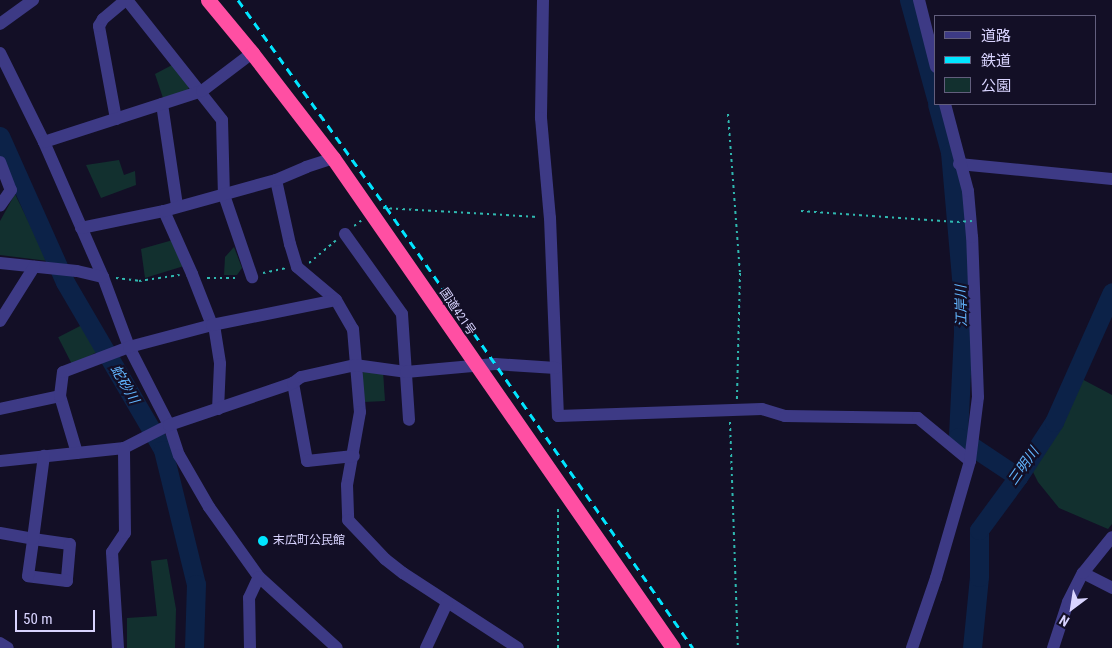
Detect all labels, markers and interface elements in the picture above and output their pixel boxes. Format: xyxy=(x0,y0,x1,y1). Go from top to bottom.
legend xyxy=(934,15,1097,105)
text: 道路 xyxy=(981,27,1011,45)
text: 鉄道 xyxy=(981,52,1011,70)
text: 公園 xyxy=(981,77,1011,95)
water label: 江岸川 xyxy=(952,285,970,327)
street label: 国道421号 xyxy=(436,286,478,338)
water label: 蛇砂川 xyxy=(107,362,143,406)
water label: 三明川 xyxy=(1004,444,1042,488)
place label: 末広町公民館 xyxy=(273,534,345,548)
marker: 末広町公民館 xyxy=(257,535,269,547)
north arrow xyxy=(1047,583,1097,633)
scale bar xyxy=(18,600,98,632)
text: 50 m xyxy=(23,610,53,628)
text: N xyxy=(1056,612,1072,630)

